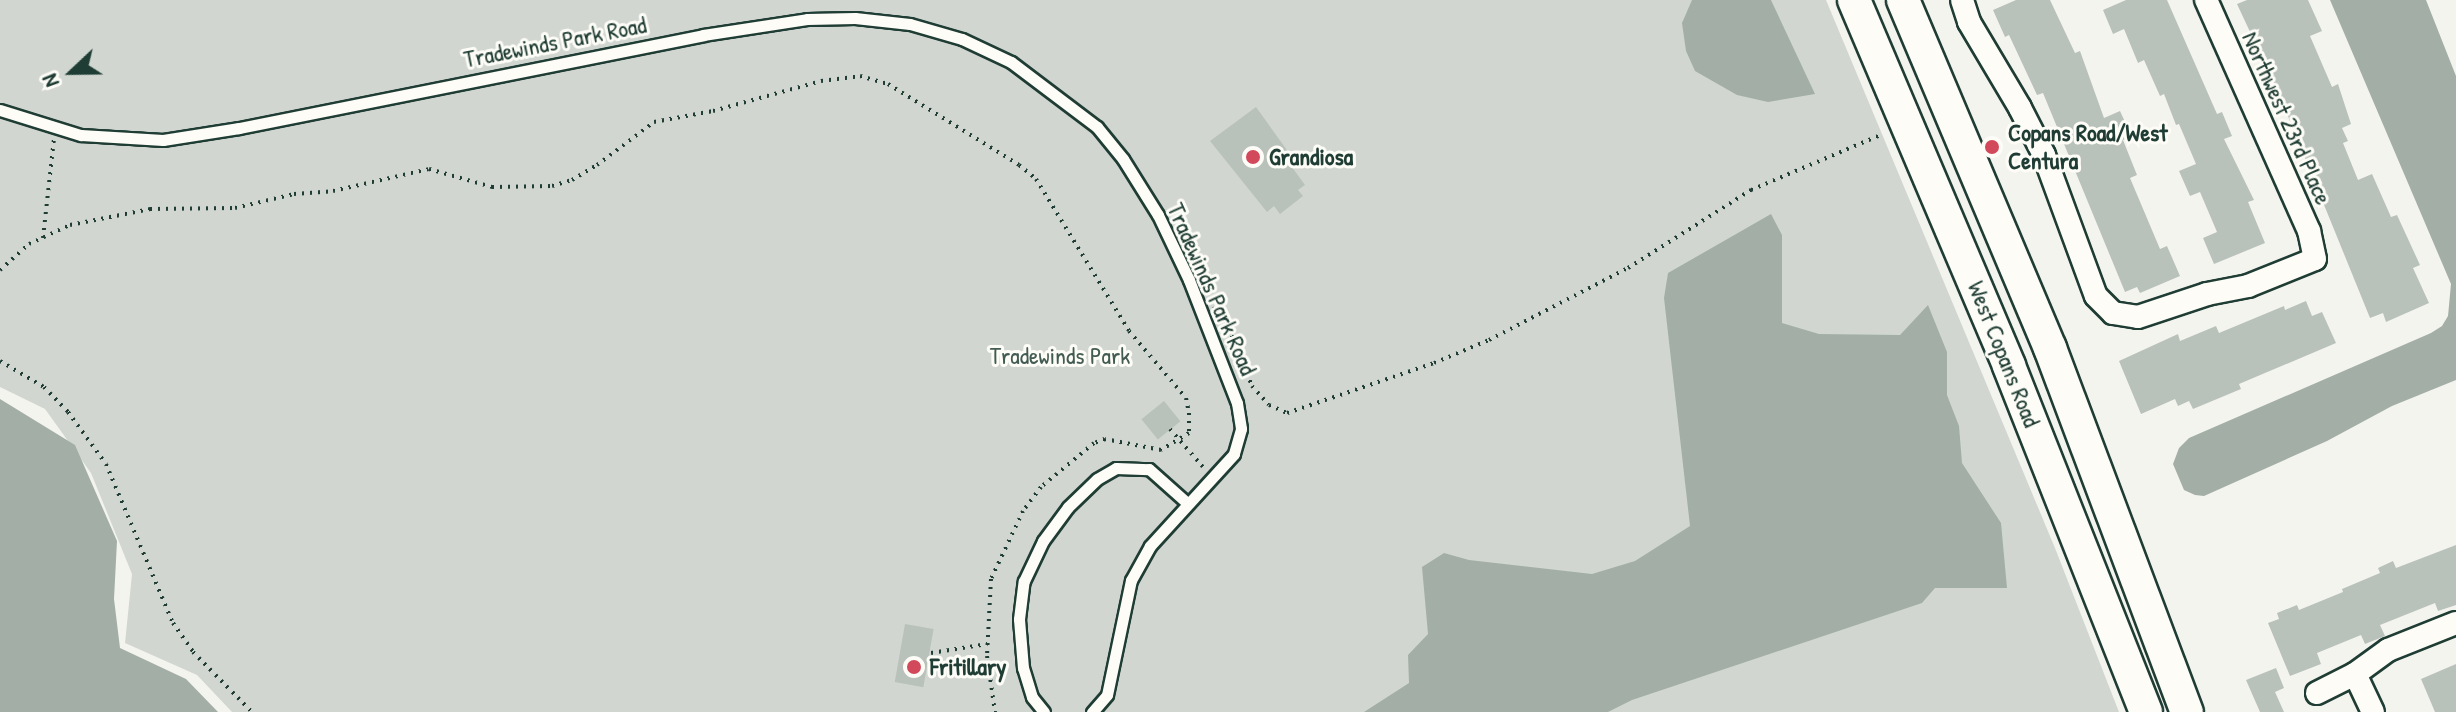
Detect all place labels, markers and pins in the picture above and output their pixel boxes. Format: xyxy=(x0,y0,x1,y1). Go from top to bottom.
place label: Copans Road/West Centura xyxy=(2008,119,2167,175)
marker: Copans Road/West Centura xyxy=(1983,138,2001,156)
place label: Grandiosa xyxy=(1269,143,1353,171)
marker: Grandiosa xyxy=(1244,148,1262,166)
place label: Fritillary xyxy=(930,653,1006,681)
marker: Fritillary xyxy=(905,658,923,676)

